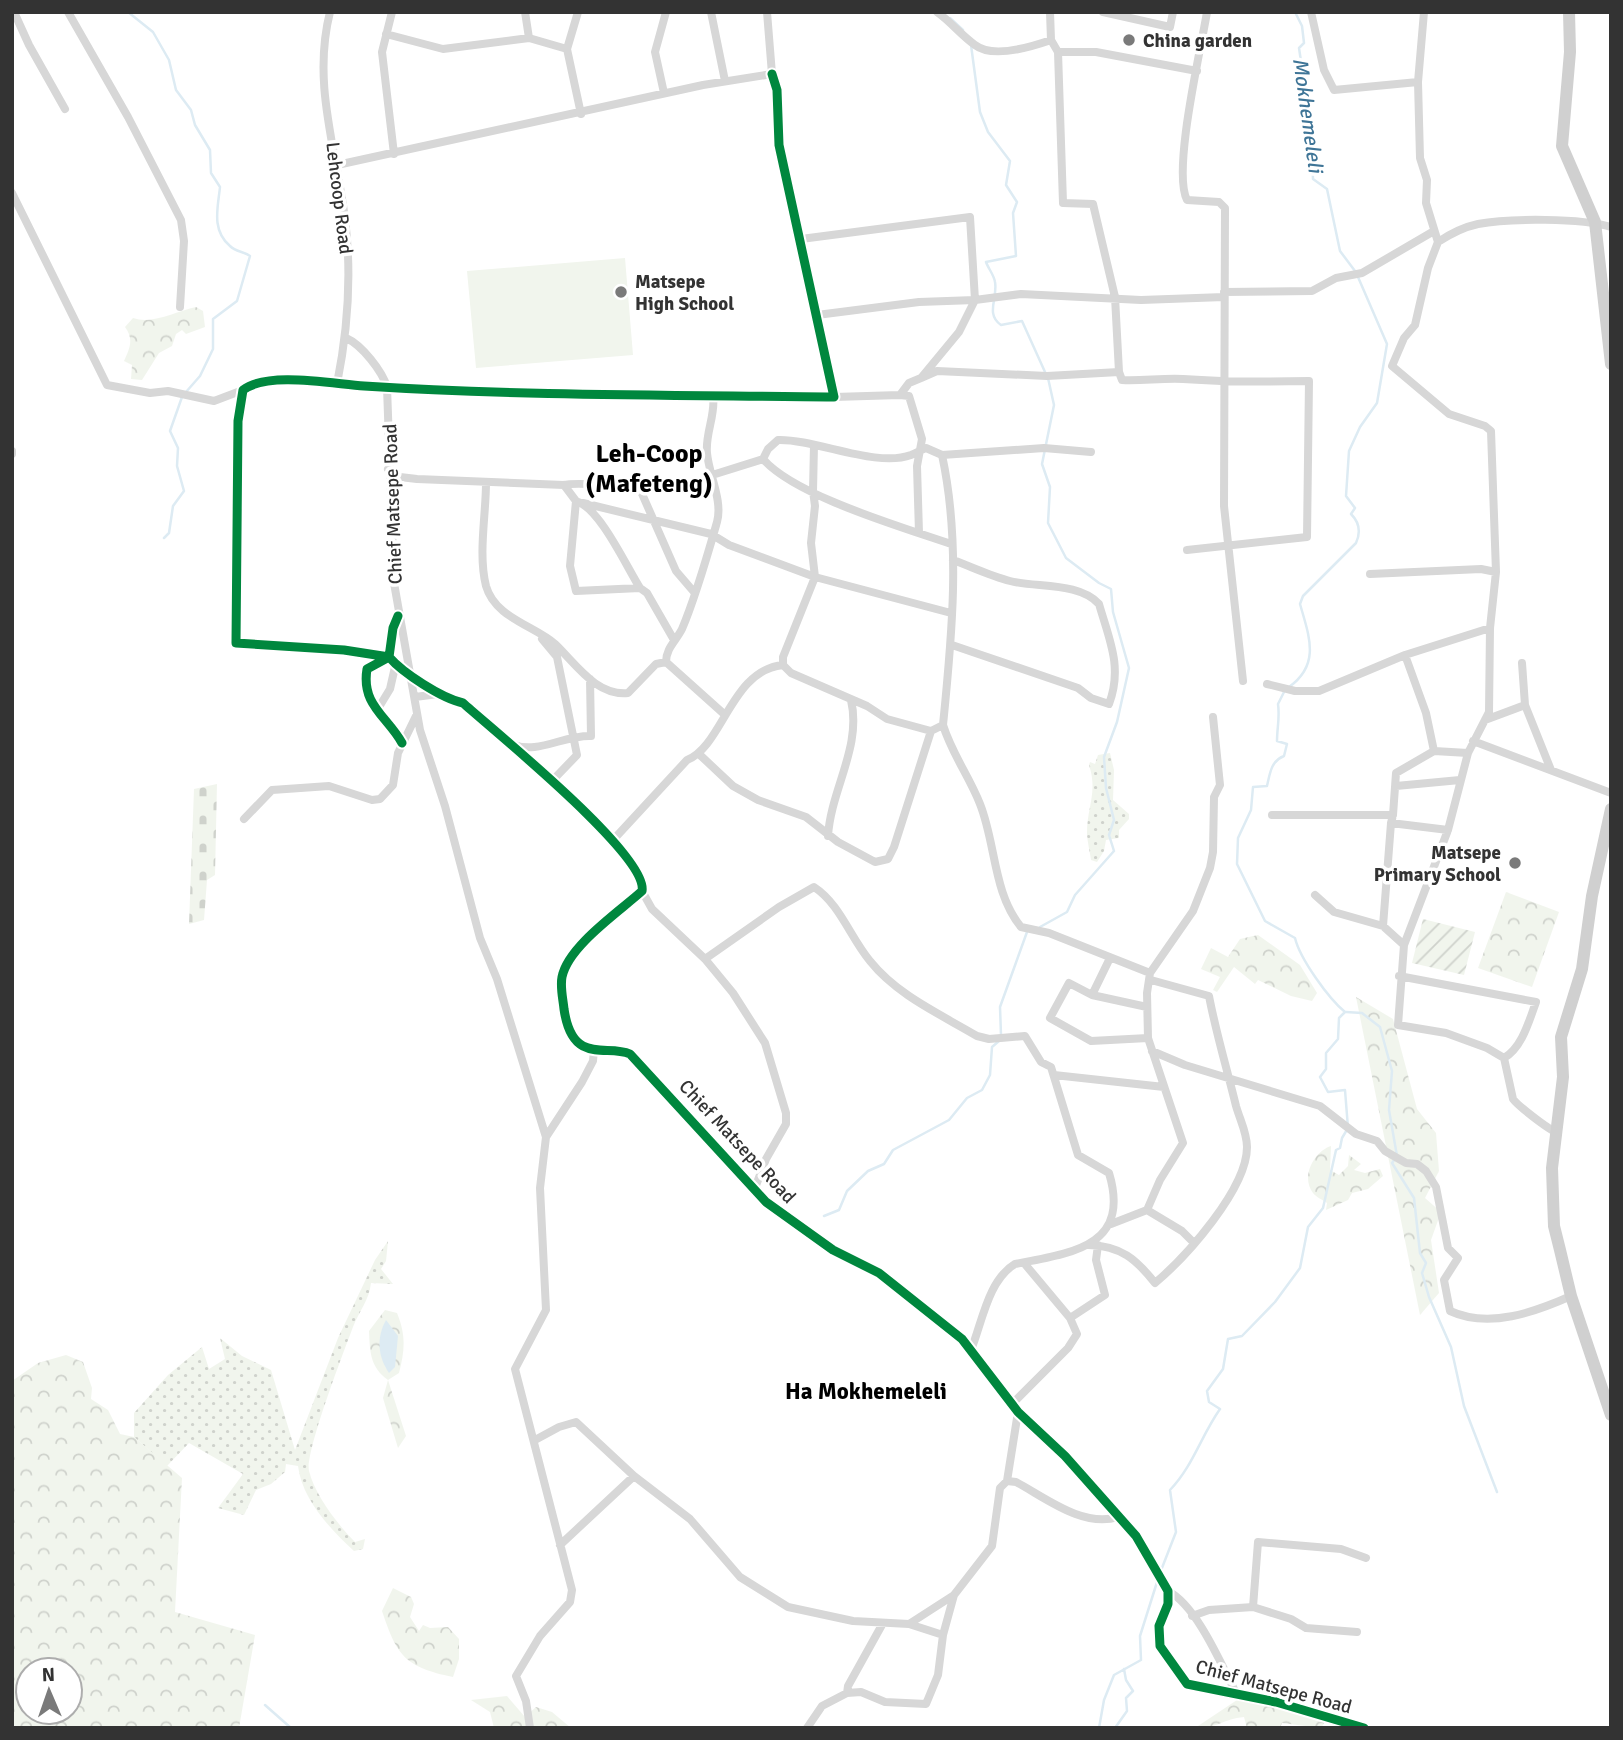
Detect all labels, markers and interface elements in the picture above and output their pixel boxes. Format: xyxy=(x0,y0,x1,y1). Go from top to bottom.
place label: China garden xyxy=(1143,29,1252,53)
marker: China garden xyxy=(1121,32,1137,48)
water label: Mokhemeleli xyxy=(1287,56,1329,176)
street label: Lehcoop Road xyxy=(320,141,358,256)
place label: Matsepe High School xyxy=(635,270,734,316)
marker: Matsepe High School xyxy=(613,284,629,300)
street label: Chief Matsepe Road xyxy=(378,423,408,585)
district label: Leh-Coop (Mafeteng) xyxy=(585,438,713,500)
place label: Matsepe Primary School xyxy=(1374,841,1501,887)
marker: Matsepe Primary School xyxy=(1507,855,1523,871)
street label: Chief Matsepe Road xyxy=(674,1075,801,1209)
district label: Ha Mokhemeleli xyxy=(785,1377,947,1406)
street label: Chief Matsepe Road xyxy=(1193,1655,1354,1719)
north arrow xyxy=(14,1656,84,1726)
text: N xyxy=(41,1663,55,1687)

